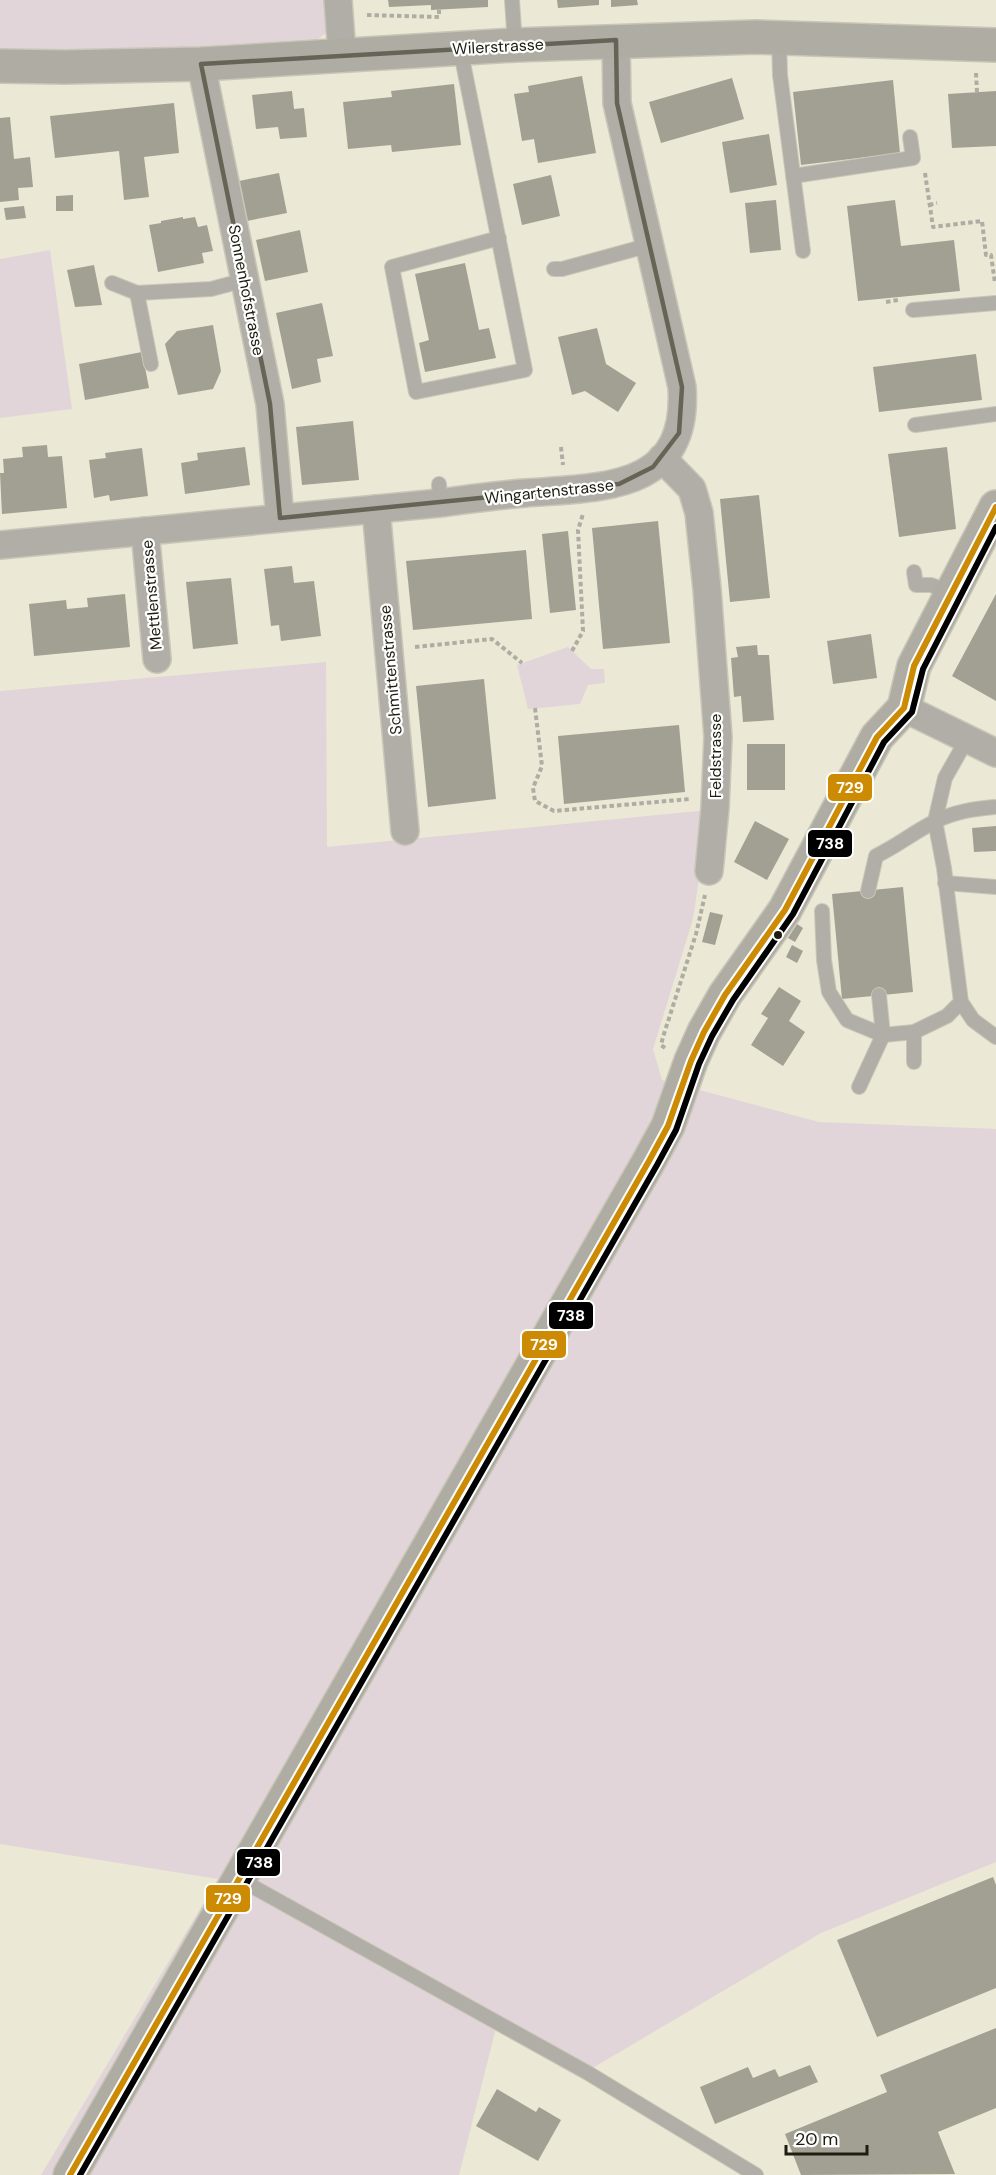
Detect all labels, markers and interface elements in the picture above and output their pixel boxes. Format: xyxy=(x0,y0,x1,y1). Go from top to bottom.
street label: Wilerstrasse xyxy=(452,34,544,59)
street label: Sonnenhofstrasse xyxy=(224,223,270,357)
street label: Wingartenstrasse xyxy=(483,474,615,509)
street label: Mettlenstrasse xyxy=(136,539,167,651)
street label: Schmittenstrasse xyxy=(374,604,407,736)
street label: Feldstrasse xyxy=(705,714,726,798)
line badge: 729 xyxy=(827,773,873,802)
text: 729 xyxy=(836,777,864,798)
line badge: 738 xyxy=(807,829,853,858)
text: 738 xyxy=(816,833,844,854)
unlabelled marker xyxy=(772,929,784,941)
line badge: 738 xyxy=(548,1301,594,1330)
text: 738 xyxy=(557,1305,585,1326)
line badge: 729 xyxy=(521,1330,567,1359)
text: 729 xyxy=(530,1334,558,1355)
line badge: 738 xyxy=(236,1848,281,1877)
text: 738 xyxy=(245,1852,273,1873)
line badge: 729 xyxy=(205,1884,251,1913)
text: 729 xyxy=(214,1888,242,1909)
scale bar xyxy=(786,2118,867,2156)
text: 20 m xyxy=(795,2127,838,2151)

